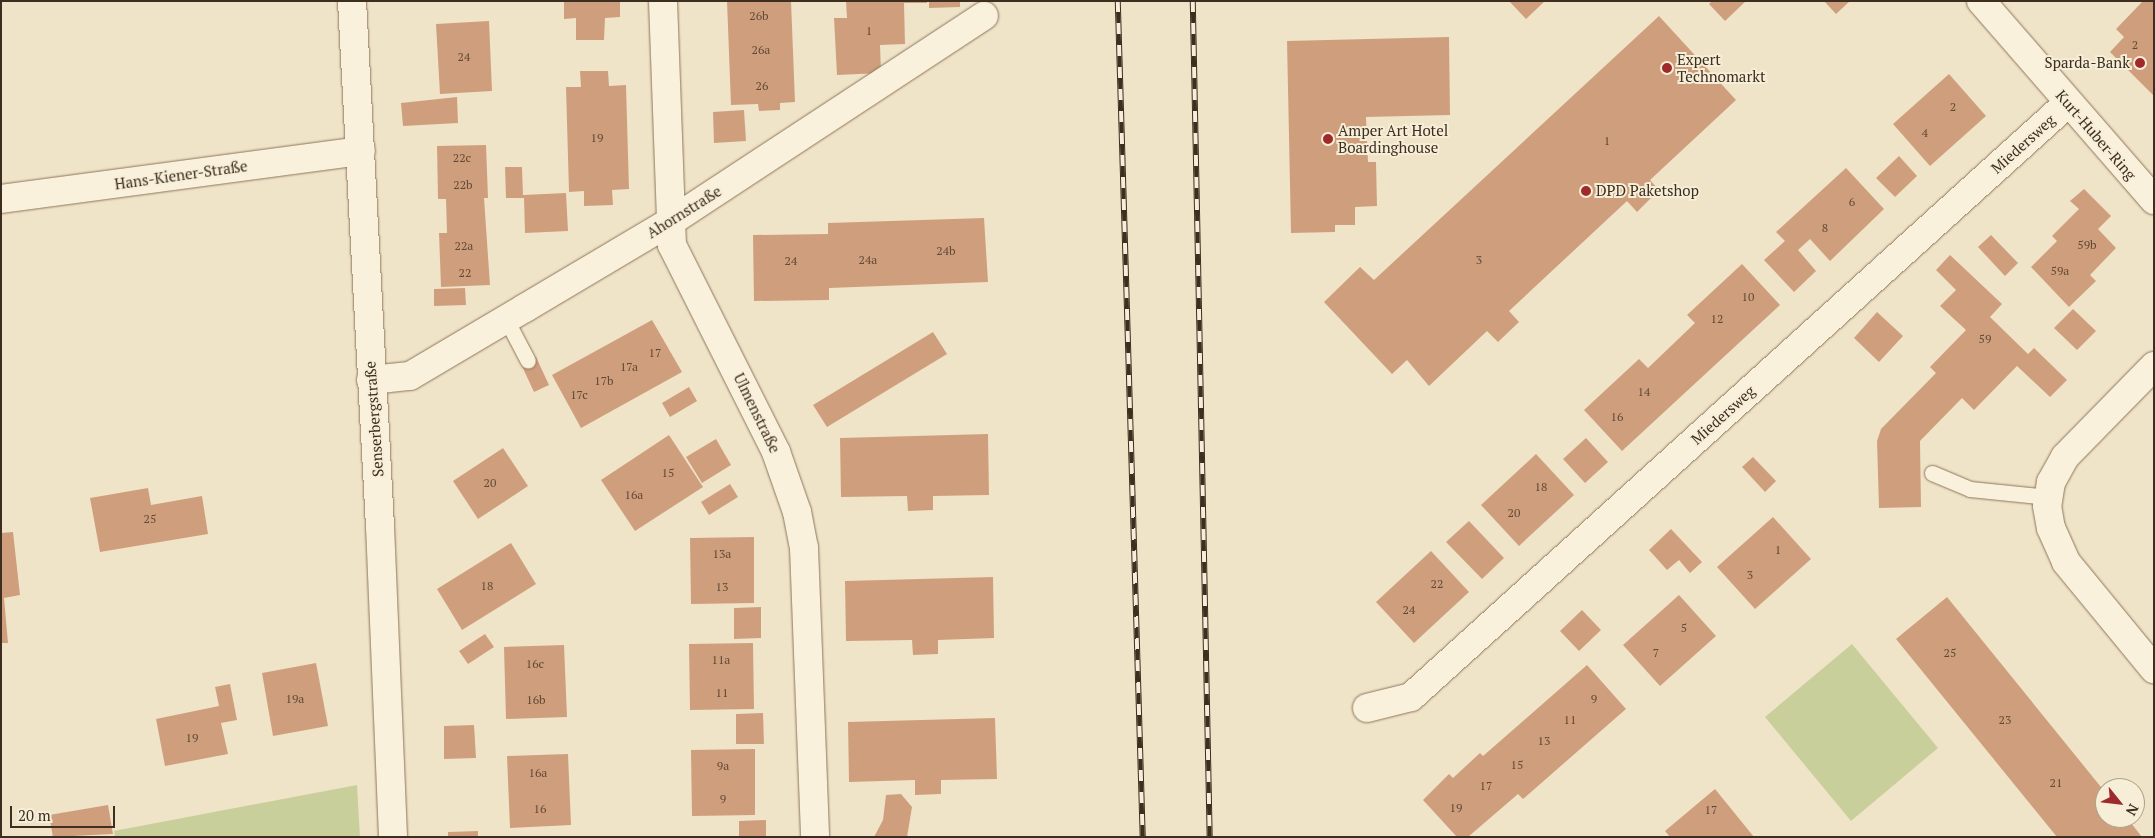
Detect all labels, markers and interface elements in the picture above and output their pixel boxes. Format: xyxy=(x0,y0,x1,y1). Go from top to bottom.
house number: 26b xyxy=(749,9,769,23)
house number: 1 xyxy=(866,24,872,38)
house number: 2 xyxy=(2132,38,2138,52)
house number: 26a xyxy=(752,43,770,57)
house number: 24 xyxy=(458,50,470,64)
place label: Expert Technomarkt xyxy=(1677,50,1765,85)
place label: Sparda-Bank xyxy=(2044,54,2130,72)
marker: Sparda-Bank xyxy=(2134,57,2146,69)
marker: Expert Technomarkt xyxy=(1661,62,1673,74)
house number: 26 xyxy=(756,79,768,93)
street label: Kurt-Huber-Ring xyxy=(2052,86,2140,184)
house number: 2 xyxy=(1950,100,1956,114)
street label: Miedersweg xyxy=(1987,111,2059,177)
place label: Amper Art Hotel Boardinghouse xyxy=(1338,121,1449,156)
house number: 4 xyxy=(1922,126,1928,140)
house number: 19 xyxy=(591,131,603,145)
marker: Amper Art Hotel Boardinghouse xyxy=(1322,133,1334,145)
house number: 1 xyxy=(1604,134,1610,148)
house number: 22c xyxy=(453,151,471,165)
street label: Hans-Kiener-Straße xyxy=(113,157,249,193)
house number: 22b xyxy=(453,178,473,192)
street label: Ahornstraße xyxy=(643,182,725,242)
place label: DPD Paketshop xyxy=(1596,182,1699,200)
marker: DPD Paketshop xyxy=(1580,185,1592,197)
house number: 6 xyxy=(1849,195,1855,209)
house number: 8 xyxy=(1822,221,1828,235)
house number: 59b xyxy=(2077,238,2097,252)
house number: 22a xyxy=(455,239,473,253)
house number: 24b xyxy=(936,244,956,258)
house number: 24a xyxy=(859,253,877,267)
house number: 3 xyxy=(1476,253,1482,267)
house number: 24 xyxy=(785,254,797,268)
house number: 59a xyxy=(2051,264,2069,278)
house number: 22 xyxy=(459,266,471,280)
house number: 10 xyxy=(1742,290,1754,304)
house number: 12 xyxy=(1711,312,1723,326)
house number: 59 xyxy=(1979,332,1991,346)
house number: 17 xyxy=(649,346,661,360)
street label: Senserbergstraße xyxy=(361,360,387,478)
house number: 17a xyxy=(620,360,638,374)
street label: Ulmenstraße xyxy=(730,370,784,456)
house number: 17b xyxy=(594,374,614,388)
street label: Miedersweg xyxy=(1687,382,1759,448)
house number: 14 xyxy=(1638,385,1650,399)
house number: 17c xyxy=(570,388,588,402)
house number: 16 xyxy=(1611,410,1623,424)
house number: 15 xyxy=(662,466,674,480)
house number: 20 xyxy=(484,476,496,490)
house number: 18 xyxy=(1535,480,1547,494)
house number: 16a xyxy=(625,488,643,502)
house number: 20 xyxy=(1508,506,1520,520)
house number: 25 xyxy=(144,512,156,526)
house number: 1 xyxy=(1775,543,1781,557)
house number: 13a xyxy=(713,547,731,561)
house number: 3 xyxy=(1747,568,1753,582)
house number: 22 xyxy=(1431,577,1443,591)
house number: 18 xyxy=(481,579,493,593)
house number: 13 xyxy=(716,580,728,594)
house number: 24 xyxy=(1403,603,1415,617)
house number: 5 xyxy=(1681,621,1687,635)
house number: 7 xyxy=(1653,646,1659,660)
house number: 25 xyxy=(1944,646,1956,660)
house number: 11a xyxy=(712,653,730,667)
house number: 16c xyxy=(526,657,544,671)
house number: 11 xyxy=(716,686,728,700)
house number: 19a xyxy=(286,692,304,706)
house number: 9 xyxy=(1591,692,1597,706)
house number: 16b xyxy=(526,693,546,707)
house number: 11 xyxy=(1564,713,1576,727)
house number: 23 xyxy=(1999,713,2011,727)
house number: 19 xyxy=(186,731,198,745)
house number: 13 xyxy=(1538,734,1550,748)
house number: 15 xyxy=(1511,758,1523,772)
house number: 9a xyxy=(717,759,729,773)
house number: 16a xyxy=(529,766,547,780)
house number: 21 xyxy=(2050,776,2062,790)
north arrow xyxy=(2095,778,2145,828)
house number: 17 xyxy=(1480,779,1492,793)
house number: 9 xyxy=(720,792,726,806)
scale bar xyxy=(12,796,118,828)
house number: 19 xyxy=(1450,801,1462,815)
text: N xyxy=(2122,801,2144,819)
house number: 16 xyxy=(534,802,546,816)
house number: 17 xyxy=(1705,803,1717,817)
text: 20 m xyxy=(18,805,51,825)

